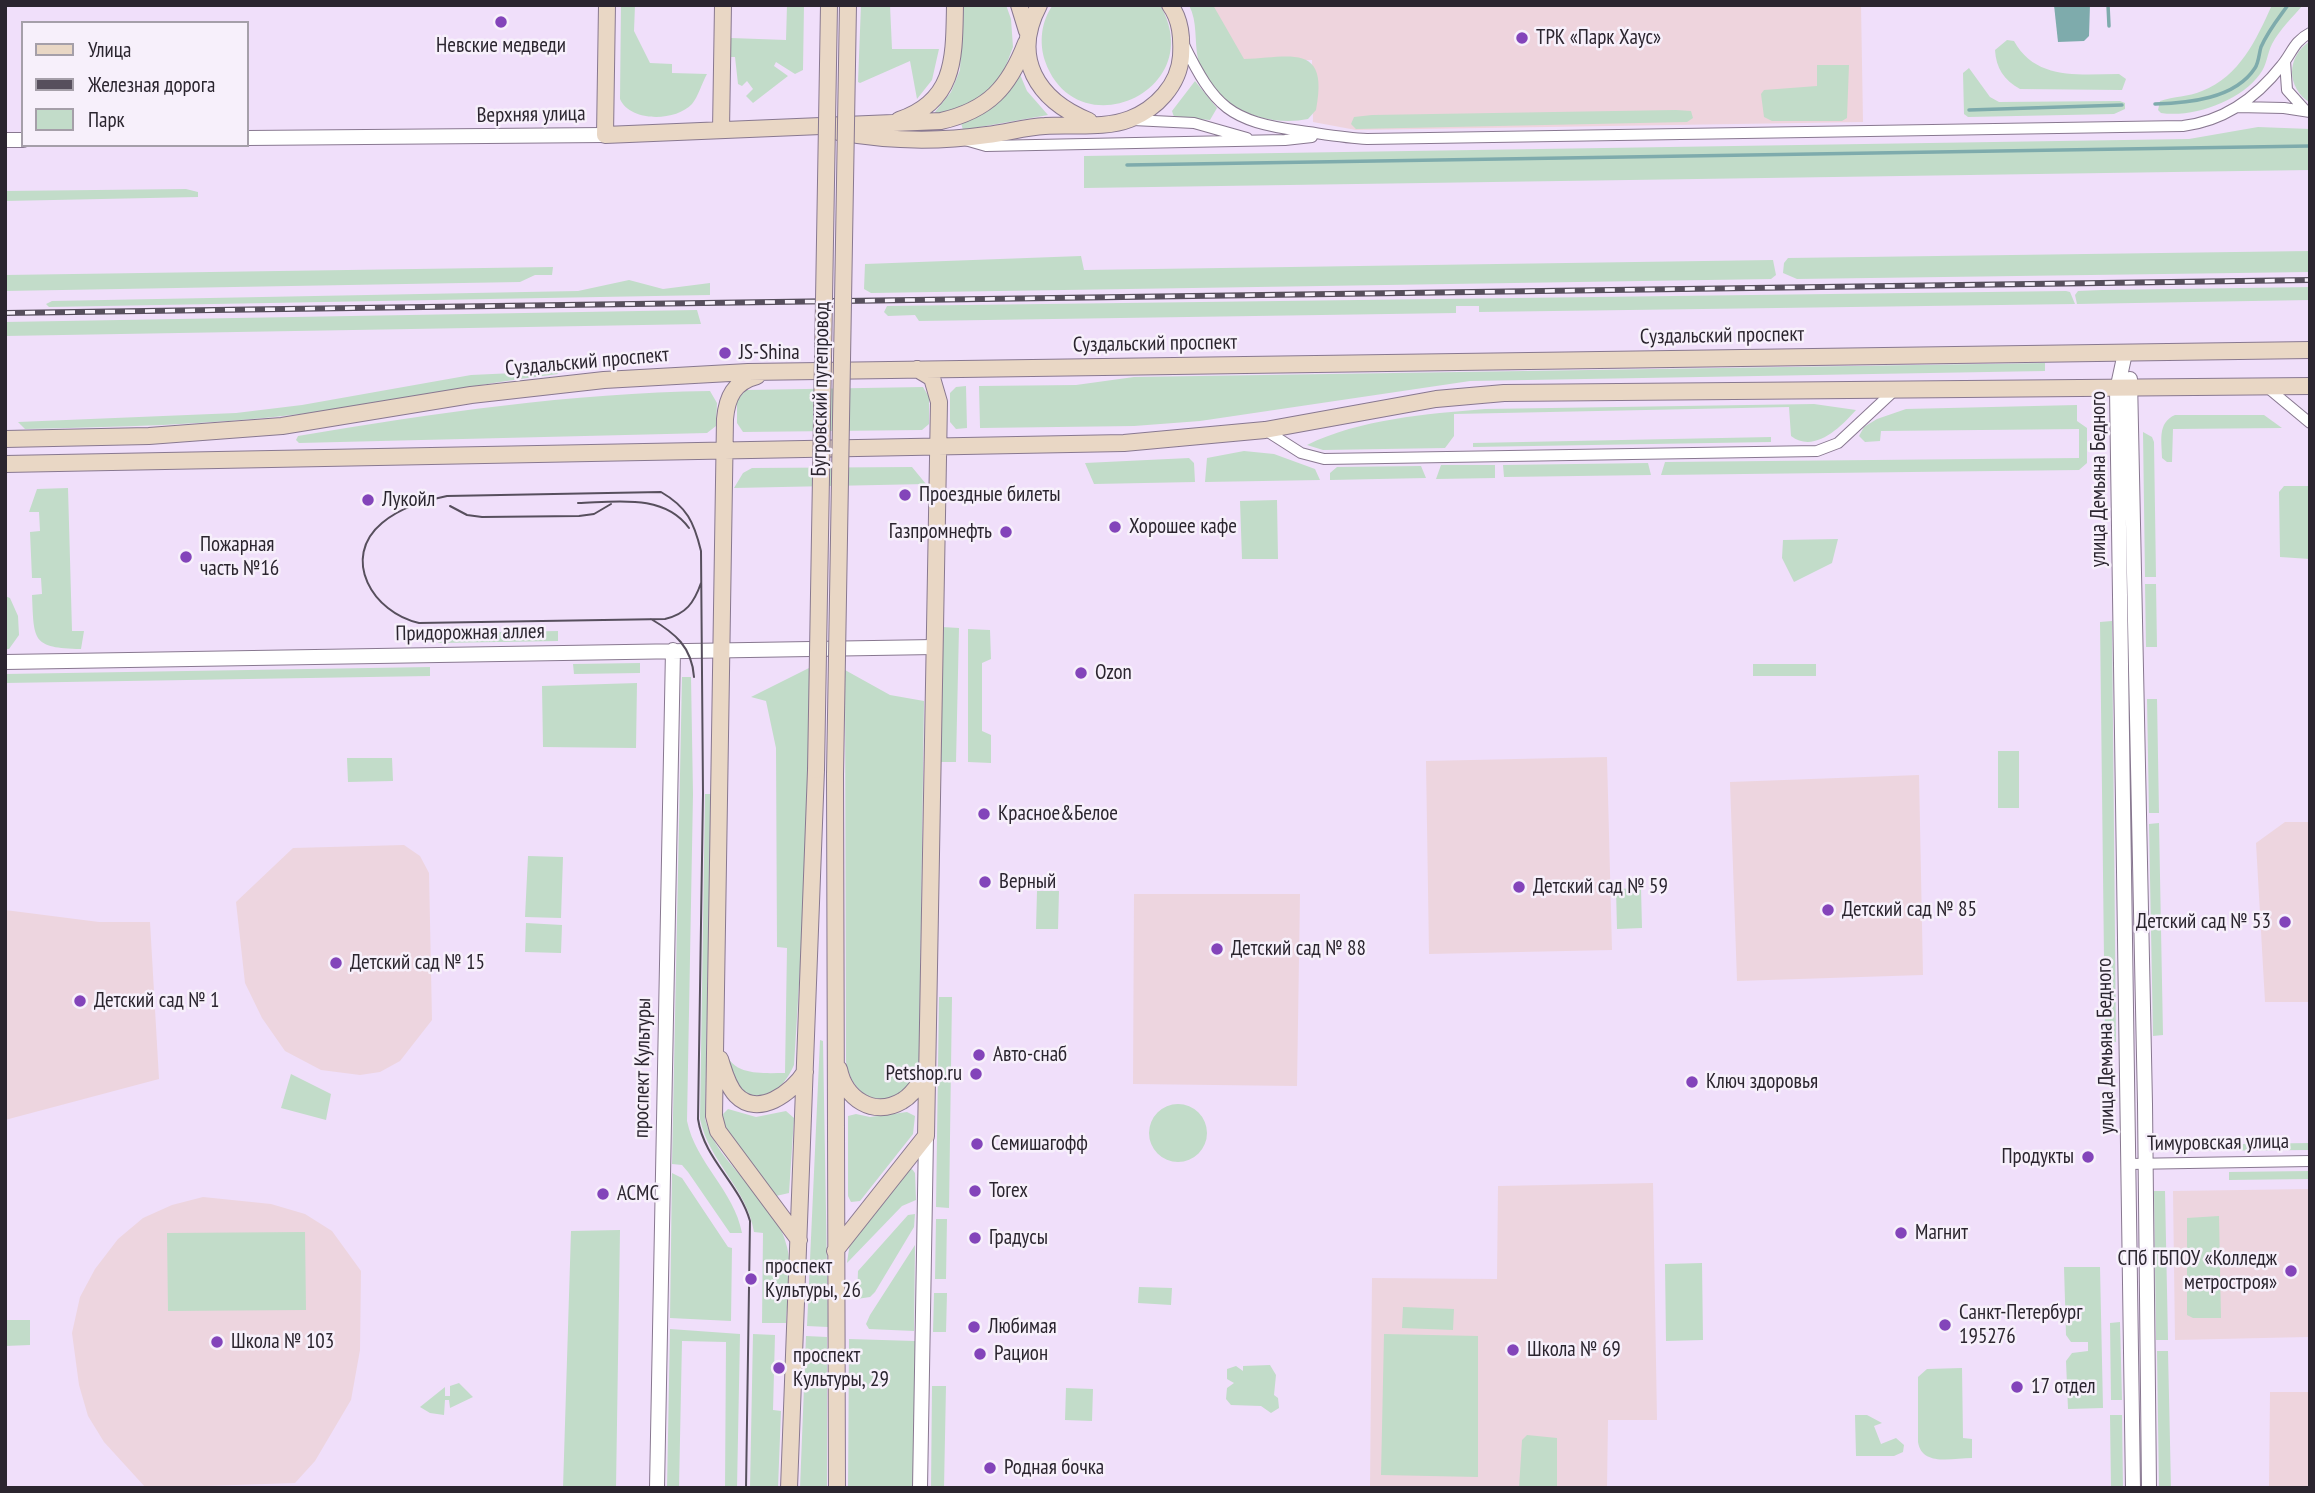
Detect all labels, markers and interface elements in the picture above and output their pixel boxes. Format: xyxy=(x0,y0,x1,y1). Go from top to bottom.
marker: Невские медведи xyxy=(493,14,509,30)
legend xyxy=(21,21,248,147)
place label: ТРК «Парк Хаус» xyxy=(1536,25,1661,51)
marker: ТРК «Парк Хаус» xyxy=(1514,30,1530,46)
place label: Невские медведи xyxy=(436,33,566,59)
text: Улица xyxy=(88,36,131,63)
text: Железная дорога xyxy=(88,71,215,98)
street label: Верхняя улица xyxy=(476,101,586,129)
text: Парк xyxy=(88,106,125,133)
street label: Бугровский путепровод xyxy=(807,301,835,477)
street label: Суздальский проспект xyxy=(1640,322,1804,350)
street label: Суздальский проспект xyxy=(1073,330,1237,358)
place label: JS-Shina xyxy=(739,340,800,366)
street label: Суздальский проспект xyxy=(504,342,670,382)
marker: JS-Shina xyxy=(717,345,733,361)
street label: улица Демьяна Бедного xyxy=(2086,391,2112,567)
place label: Проездные билеты xyxy=(919,482,1061,508)
place label: Лукойл xyxy=(382,487,435,513)
marker: Проездные билеты xyxy=(897,487,913,503)
marker: Лукойл xyxy=(360,492,376,508)
place label: Хорошее кафе xyxy=(1129,514,1237,540)
place label: Газпромнефть xyxy=(889,519,992,545)
marker: Хорошее кафе xyxy=(1107,519,1123,535)
marker: Газпромнефть xyxy=(998,524,1014,540)
place label: Пожарная часть №16 xyxy=(200,532,279,582)
marker: Пожарная часть №16 xyxy=(178,549,194,565)
street label: Придорожная аллея xyxy=(395,619,545,647)
place label: Ozon xyxy=(1095,660,1132,686)
marker: Ozon xyxy=(1073,665,1089,681)
place label: Красное&Белое xyxy=(998,801,1118,827)
marker: Красное&Белое xyxy=(976,806,992,822)
place label: Верный xyxy=(999,869,1056,895)
marker: Верный xyxy=(977,874,993,890)
place label: Детский сад № 59 xyxy=(1533,874,1668,900)
marker: Детский сад № 59 xyxy=(1511,879,1527,895)
place label: Детский сад № 85 xyxy=(1842,897,1977,923)
marker: Детский сад № 85 xyxy=(1820,902,1836,918)
place label: Детский сад № 53 xyxy=(2136,909,2271,935)
marker: Детский сад № 53 xyxy=(2277,914,2293,930)
place label: Детский сад № 88 xyxy=(1231,936,1366,962)
marker: Детский сад № 88 xyxy=(1209,941,1225,957)
place label: Детский сад № 15 xyxy=(350,950,485,976)
marker: Детский сад № 15 xyxy=(328,955,344,971)
street label: улица Демьяна Бедного xyxy=(2092,958,2120,1134)
place label: Детский сад № 1 xyxy=(94,988,219,1014)
marker: Детский сад № 1 xyxy=(72,993,88,1009)
street label: проспект Культуры xyxy=(629,998,657,1138)
place label: Авто-снаб xyxy=(993,1042,1067,1068)
marker: Авто-снаб xyxy=(971,1047,987,1063)
place label: Petshop.ru xyxy=(886,1061,962,1087)
marker: Petshop.ru xyxy=(968,1066,984,1082)
place label: Ключ здоровья xyxy=(1706,1069,1818,1095)
marker: Ключ здоровья xyxy=(1684,1074,1700,1090)
street label: Тимуровская улица xyxy=(2147,1129,2289,1157)
place label: Семишагофф xyxy=(991,1131,1088,1157)
marker: Семишагофф xyxy=(969,1136,985,1152)
place label: Продукты xyxy=(2001,1144,2074,1170)
marker: Продукты xyxy=(2080,1149,2096,1165)
place label: Torex xyxy=(989,1178,1028,1204)
place label: АСМС xyxy=(617,1181,659,1207)
marker: Torex xyxy=(967,1183,983,1199)
marker: АСМС xyxy=(595,1186,611,1202)
place label: Магнит xyxy=(1915,1220,1968,1246)
place label: Градусы xyxy=(989,1225,1048,1251)
marker: Магнит xyxy=(1893,1225,1909,1241)
marker: Градусы xyxy=(967,1230,983,1246)
place label: СПб ГБПОУ «Колледж метростроя» xyxy=(2118,1246,2277,1296)
place label: проспект Культуры, 26 xyxy=(765,1254,861,1304)
marker: СПб ГБПОУ «Колледж метростроя» xyxy=(2283,1263,2299,1279)
marker: проспект Культуры, 26 xyxy=(743,1271,759,1287)
place label: Санкт-Петербург 195276 xyxy=(1959,1300,2082,1350)
place label: Любимая xyxy=(988,1314,1057,1340)
marker: Санкт-Петербург 195276 xyxy=(1937,1317,1953,1333)
marker: Любимая xyxy=(966,1319,982,1335)
place label: Школа № 103 xyxy=(231,1329,334,1355)
marker: Школа № 103 xyxy=(209,1334,225,1350)
place label: Школа № 69 xyxy=(1527,1337,1621,1363)
place label: Рацион xyxy=(994,1341,1048,1367)
marker: Школа № 69 xyxy=(1505,1342,1521,1358)
place label: проспект Культуры, 29 xyxy=(793,1343,889,1393)
marker: Рацион xyxy=(972,1346,988,1362)
marker: проспект Культуры, 29 xyxy=(771,1360,787,1376)
place label: 17 отдел xyxy=(2031,1374,2096,1400)
marker: 17 отдел xyxy=(2009,1379,2025,1395)
place label: Родная бочка xyxy=(1004,1455,1104,1481)
marker: Родная бочка xyxy=(982,1460,998,1476)

